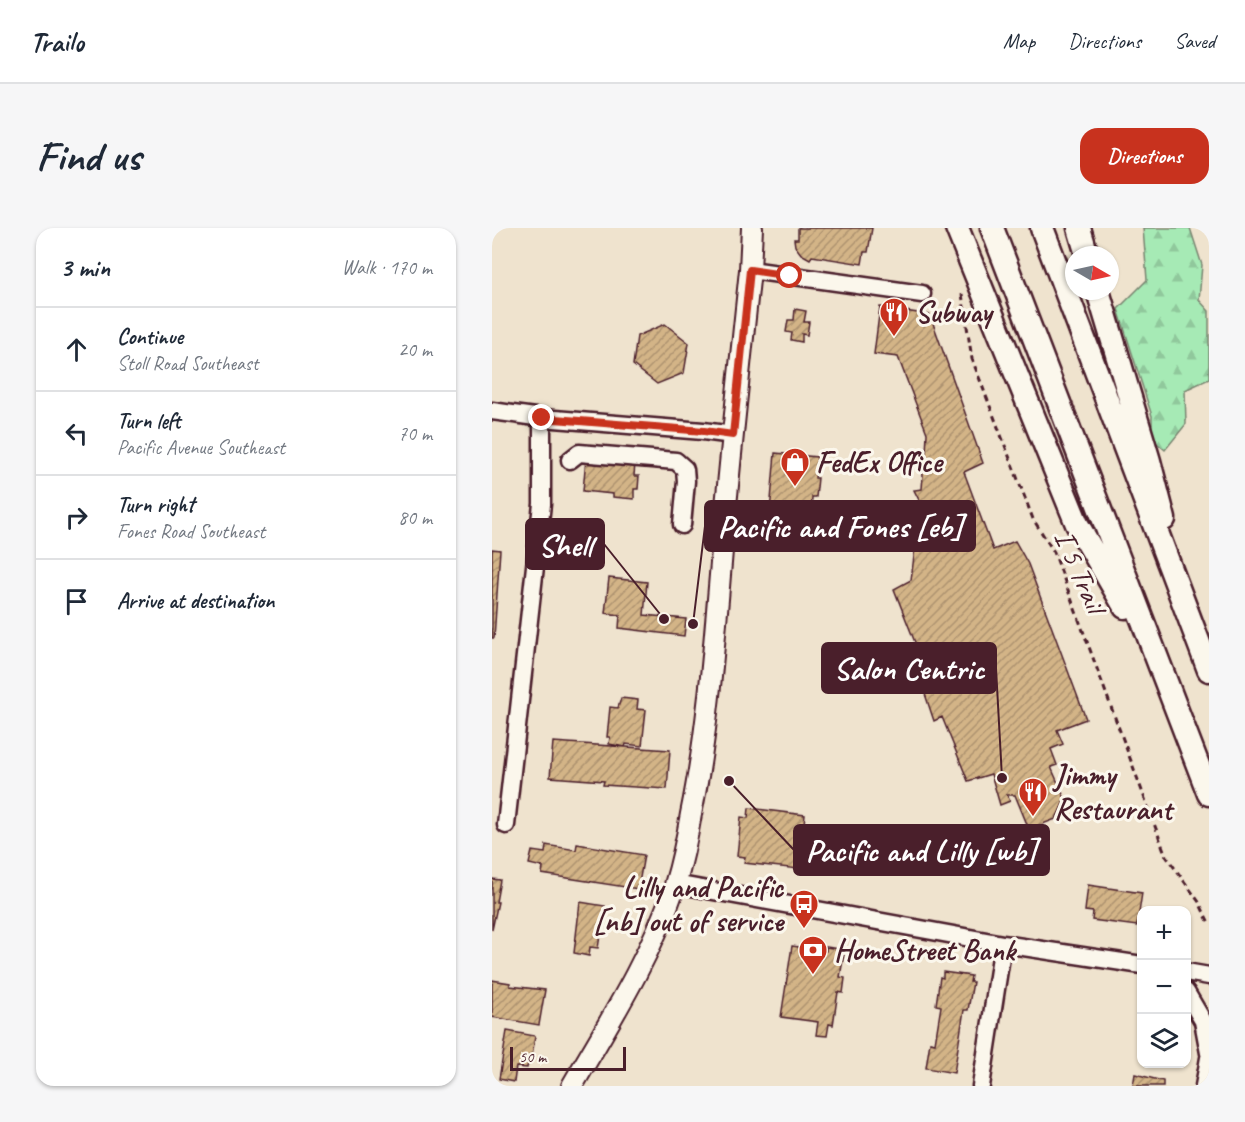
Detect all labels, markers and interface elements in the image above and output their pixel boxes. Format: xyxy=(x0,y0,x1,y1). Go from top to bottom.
text: Trailo xyxy=(30,24,84,59)
text: Map xyxy=(1003,28,1035,54)
text: Directions xyxy=(1068,28,1141,54)
text: Saved xyxy=(1174,28,1215,54)
button: Directions xyxy=(1080,128,1209,184)
text: Find us xyxy=(36,130,141,183)
north arrow xyxy=(1065,246,1119,300)
text: 3 min xyxy=(60,251,110,284)
text: Walk · 170 m xyxy=(342,255,432,280)
route start xyxy=(776,262,802,288)
place label: Subway xyxy=(915,293,994,331)
restaurant icon: Subway xyxy=(878,296,910,338)
text: Continue xyxy=(117,323,183,351)
icon: ahead xyxy=(60,333,93,366)
text: 20 m xyxy=(398,337,432,362)
text: Stoll Road Southeast xyxy=(117,351,258,376)
route end xyxy=(528,404,554,430)
text: Turn left xyxy=(117,407,181,435)
icon: left xyxy=(60,417,93,450)
text: 70 m xyxy=(398,421,432,446)
text: Pacific Avenue Southeast xyxy=(117,435,285,460)
place label: FedEx Office xyxy=(816,443,944,481)
shop icon: FedEx Office xyxy=(779,446,811,488)
text: Turn right xyxy=(117,491,194,519)
icon: right xyxy=(60,501,93,534)
callout: Pacific and Fones [eb] xyxy=(705,501,975,551)
text: 80 m xyxy=(398,505,432,530)
text: Pacific and Fones [eb] xyxy=(718,506,968,547)
text: Fones Road Southeast xyxy=(117,519,265,544)
callout: Shell xyxy=(526,519,604,569)
street label: I 5 Trail xyxy=(1046,524,1116,622)
text: Shell xyxy=(538,525,598,566)
icon: arrive xyxy=(60,585,93,618)
text: Arrive at destination xyxy=(117,587,274,615)
callout: Salon Centric xyxy=(822,643,996,693)
text: Salon Centric xyxy=(833,648,985,689)
place label: Jimmy Restaurant xyxy=(1052,756,1175,828)
restaurant icon: Jimmy Restaurant xyxy=(1017,776,1049,818)
callout: Pacific and Lilly [wb] xyxy=(794,825,1049,875)
text: Pacific and Lilly [wb] xyxy=(806,830,1042,871)
place label: Lilly and Pacific [nb] out of service xyxy=(594,868,785,940)
bus stop icon: Lilly and Pacific [nb] out of service xyxy=(788,888,820,930)
map controls xyxy=(1137,906,1191,1068)
button: + xyxy=(1137,906,1191,960)
place label: HomeStreet Bank xyxy=(834,931,1018,969)
bank icon: HomeStreet Bank xyxy=(797,934,829,976)
button: − xyxy=(1137,960,1191,1014)
button: layers xyxy=(1137,1014,1191,1068)
scale bar xyxy=(510,1044,626,1072)
text: 50 m xyxy=(519,1047,546,1067)

